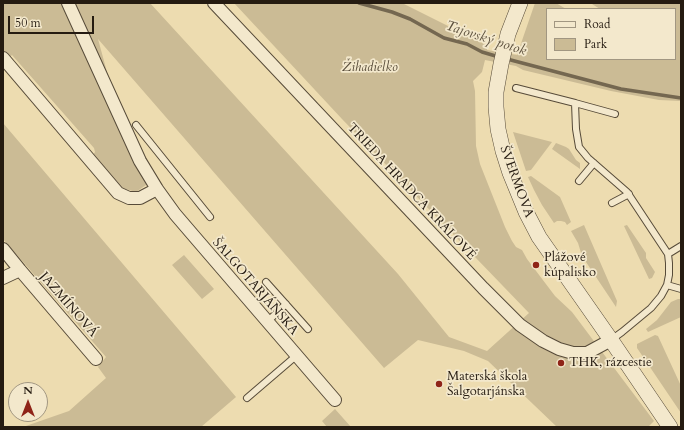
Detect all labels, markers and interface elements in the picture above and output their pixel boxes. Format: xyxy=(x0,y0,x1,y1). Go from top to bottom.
scale bar xyxy=(10,8,96,34)
legend xyxy=(546,8,676,60)
text: 50 m xyxy=(15,15,41,31)
text: Road xyxy=(584,16,610,32)
water label: Tajovský potok xyxy=(444,18,528,60)
text: Park xyxy=(584,36,607,52)
park label: Žihadielko xyxy=(342,60,398,76)
street label: TRIEDA HRADCA KRÁLOVÉ xyxy=(343,120,479,264)
street label: ŠVERMOVA xyxy=(496,144,536,220)
street label: ŠALGOTARJÁNSKA xyxy=(209,235,301,339)
place label: Plážové kúpalisko xyxy=(544,250,596,281)
marker: Plážové kúpalisko xyxy=(531,260,541,270)
street label: JAZMÍNOVÁ xyxy=(36,269,100,341)
place label: THK, rázcestie xyxy=(569,355,652,371)
marker: THK, rázcestie xyxy=(556,358,566,368)
place label: Materská škola Šalgotarjánska xyxy=(447,369,527,400)
marker: Materská škola Šalgotarjánska xyxy=(434,379,444,389)
north arrow xyxy=(8,382,48,422)
text: N xyxy=(23,383,33,398)

